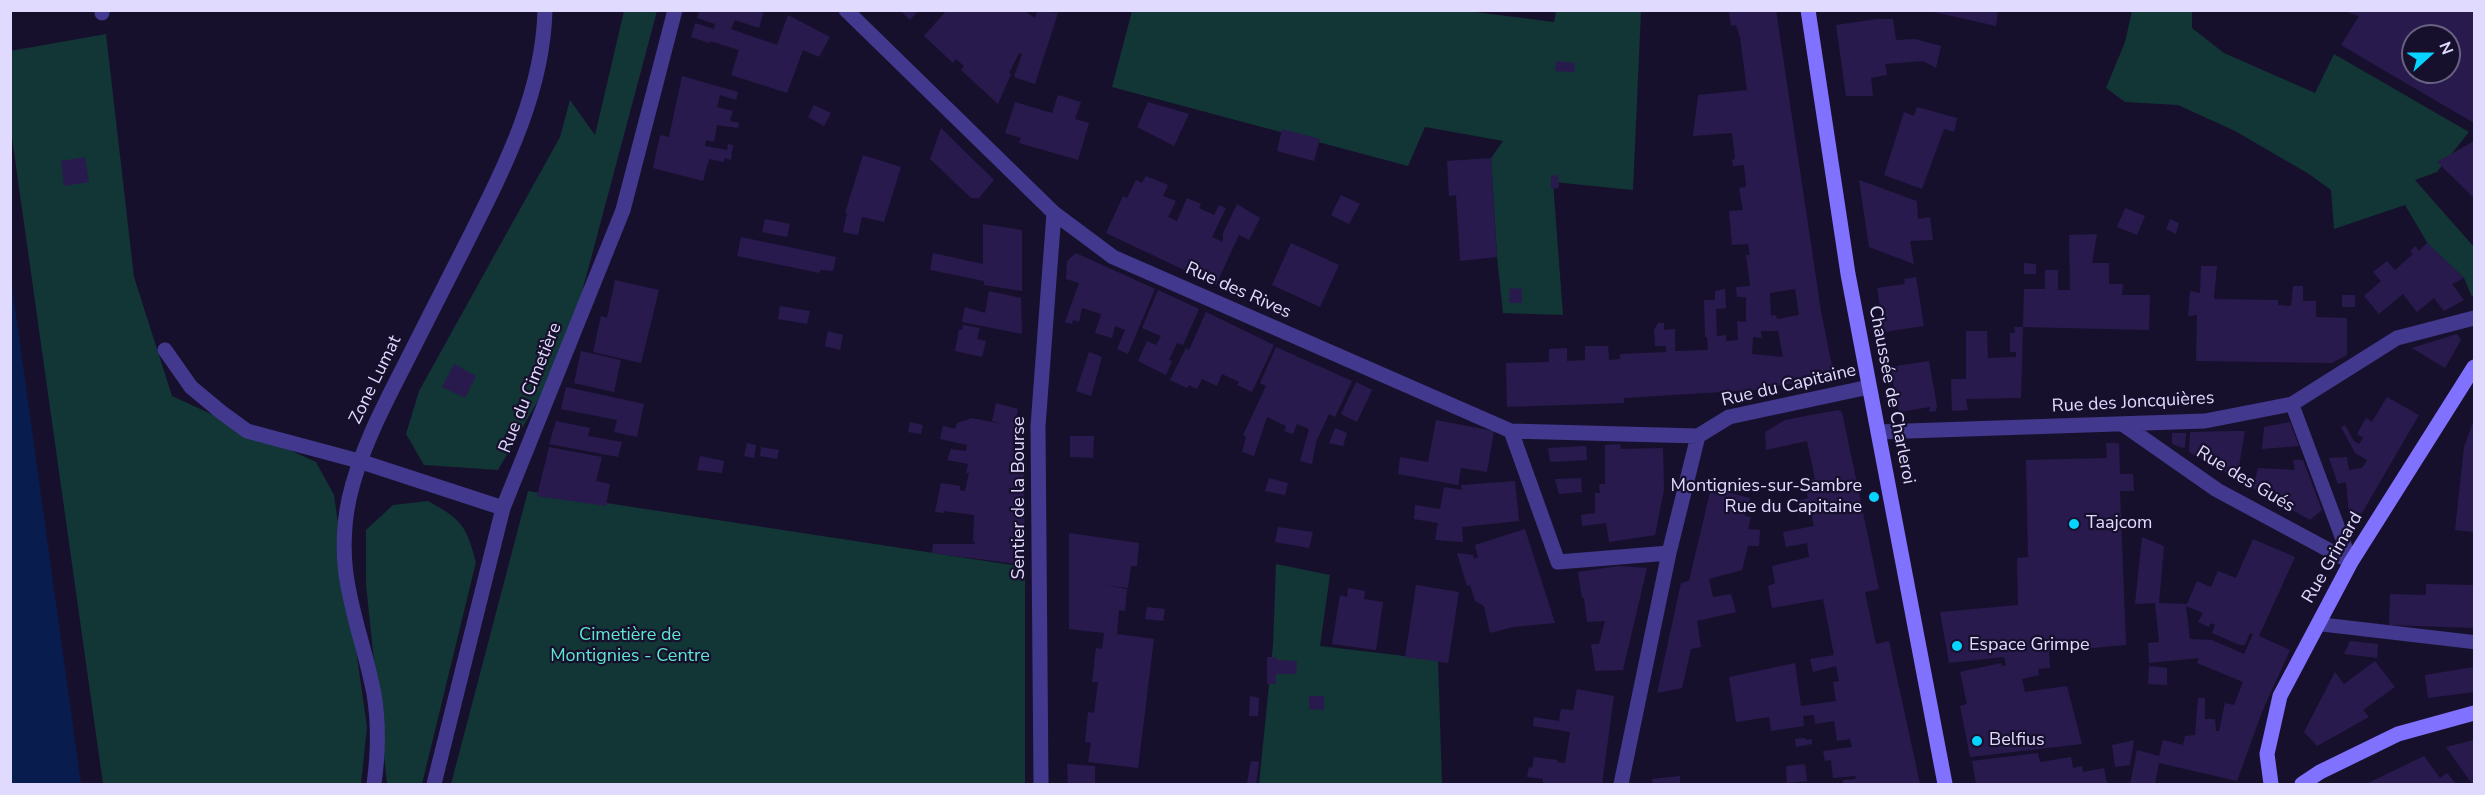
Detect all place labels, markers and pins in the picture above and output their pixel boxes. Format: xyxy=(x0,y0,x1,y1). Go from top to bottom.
place label: Montignies-sur-Sambre Rue du Capitaine xyxy=(1671,476,1862,518)
marker: Montignies-sur-Sambre Rue du Capitaine xyxy=(1867,490,1881,504)
place label: Taajcom xyxy=(2086,513,2152,535)
marker: Taajcom xyxy=(2067,517,2081,531)
place label: Espace Grimpe xyxy=(1969,635,2090,657)
marker: Espace Grimpe xyxy=(1950,639,1964,653)
place label: Belfius xyxy=(1989,730,2045,752)
marker: Belfius xyxy=(1970,734,1984,748)

